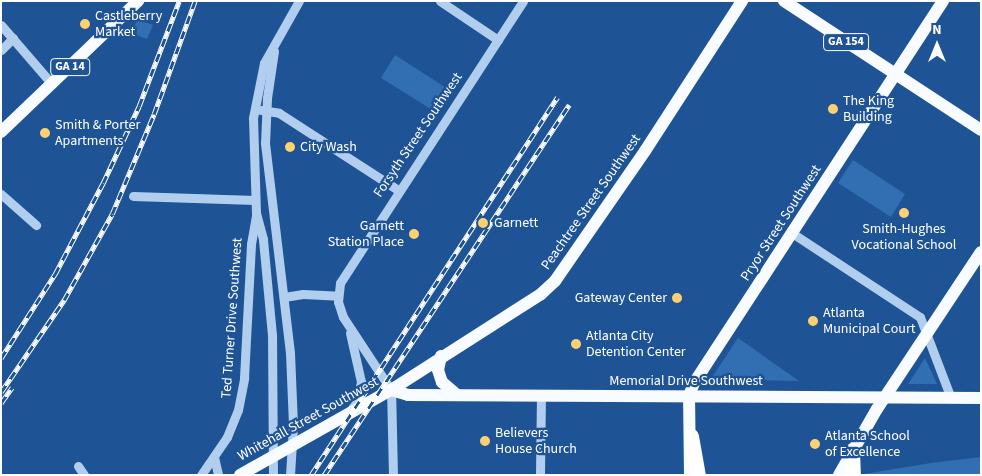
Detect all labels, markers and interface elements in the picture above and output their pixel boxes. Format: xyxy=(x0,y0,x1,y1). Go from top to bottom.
place label: Castleberry Market xyxy=(95,8,162,40)
marker: Castleberry Market xyxy=(79,18,91,30)
north arrow xyxy=(912,20,962,70)
text: N xyxy=(932,20,942,40)
road number: GA 154 xyxy=(822,32,870,52)
road number: GA 14 xyxy=(50,58,90,76)
street label: Forsyth Street Southwest xyxy=(370,69,466,201)
place label: The King Building xyxy=(843,93,894,125)
marker: The King Building xyxy=(827,103,839,115)
place label: Smith & Porter Apartments xyxy=(55,117,140,150)
marker: Smith & Porter Apartments xyxy=(39,127,51,139)
street label: Peachtree Street Southwest xyxy=(538,131,644,273)
place label: City Wash xyxy=(300,139,357,155)
marker: City Wash xyxy=(284,141,296,153)
street label: Pryor Street Southwest xyxy=(737,162,825,284)
marker: Smith-Hughes Vocational School xyxy=(898,207,910,219)
place label: Garnett xyxy=(494,215,538,231)
marker: Garnett xyxy=(476,216,490,230)
place label: Garnett Station Place xyxy=(328,218,404,250)
place label: Smith-Hughes Vocational School xyxy=(852,221,956,253)
marker: Garnett Station Place xyxy=(408,228,420,240)
street label: Ted Turner Drive Southwest xyxy=(218,237,246,399)
place label: Gateway Center xyxy=(575,290,667,306)
marker: Gateway Center xyxy=(671,292,683,304)
place label: Atlanta Municipal Court xyxy=(823,305,916,338)
marker: Atlanta Municipal Court xyxy=(807,315,819,327)
place label: Atlanta City Detention Center xyxy=(586,328,686,361)
marker: Atlanta City Detention Center xyxy=(570,338,582,350)
street label: Whitehall Street Southwest xyxy=(235,373,381,465)
street label: Memorial Drive Southwest xyxy=(609,373,763,389)
place label: Believers House Church xyxy=(495,425,577,458)
place label: Atlanta School of Excellence xyxy=(825,428,910,461)
marker: Believers House Church xyxy=(479,435,491,447)
marker: Atlanta School of Excellence xyxy=(809,438,821,450)

